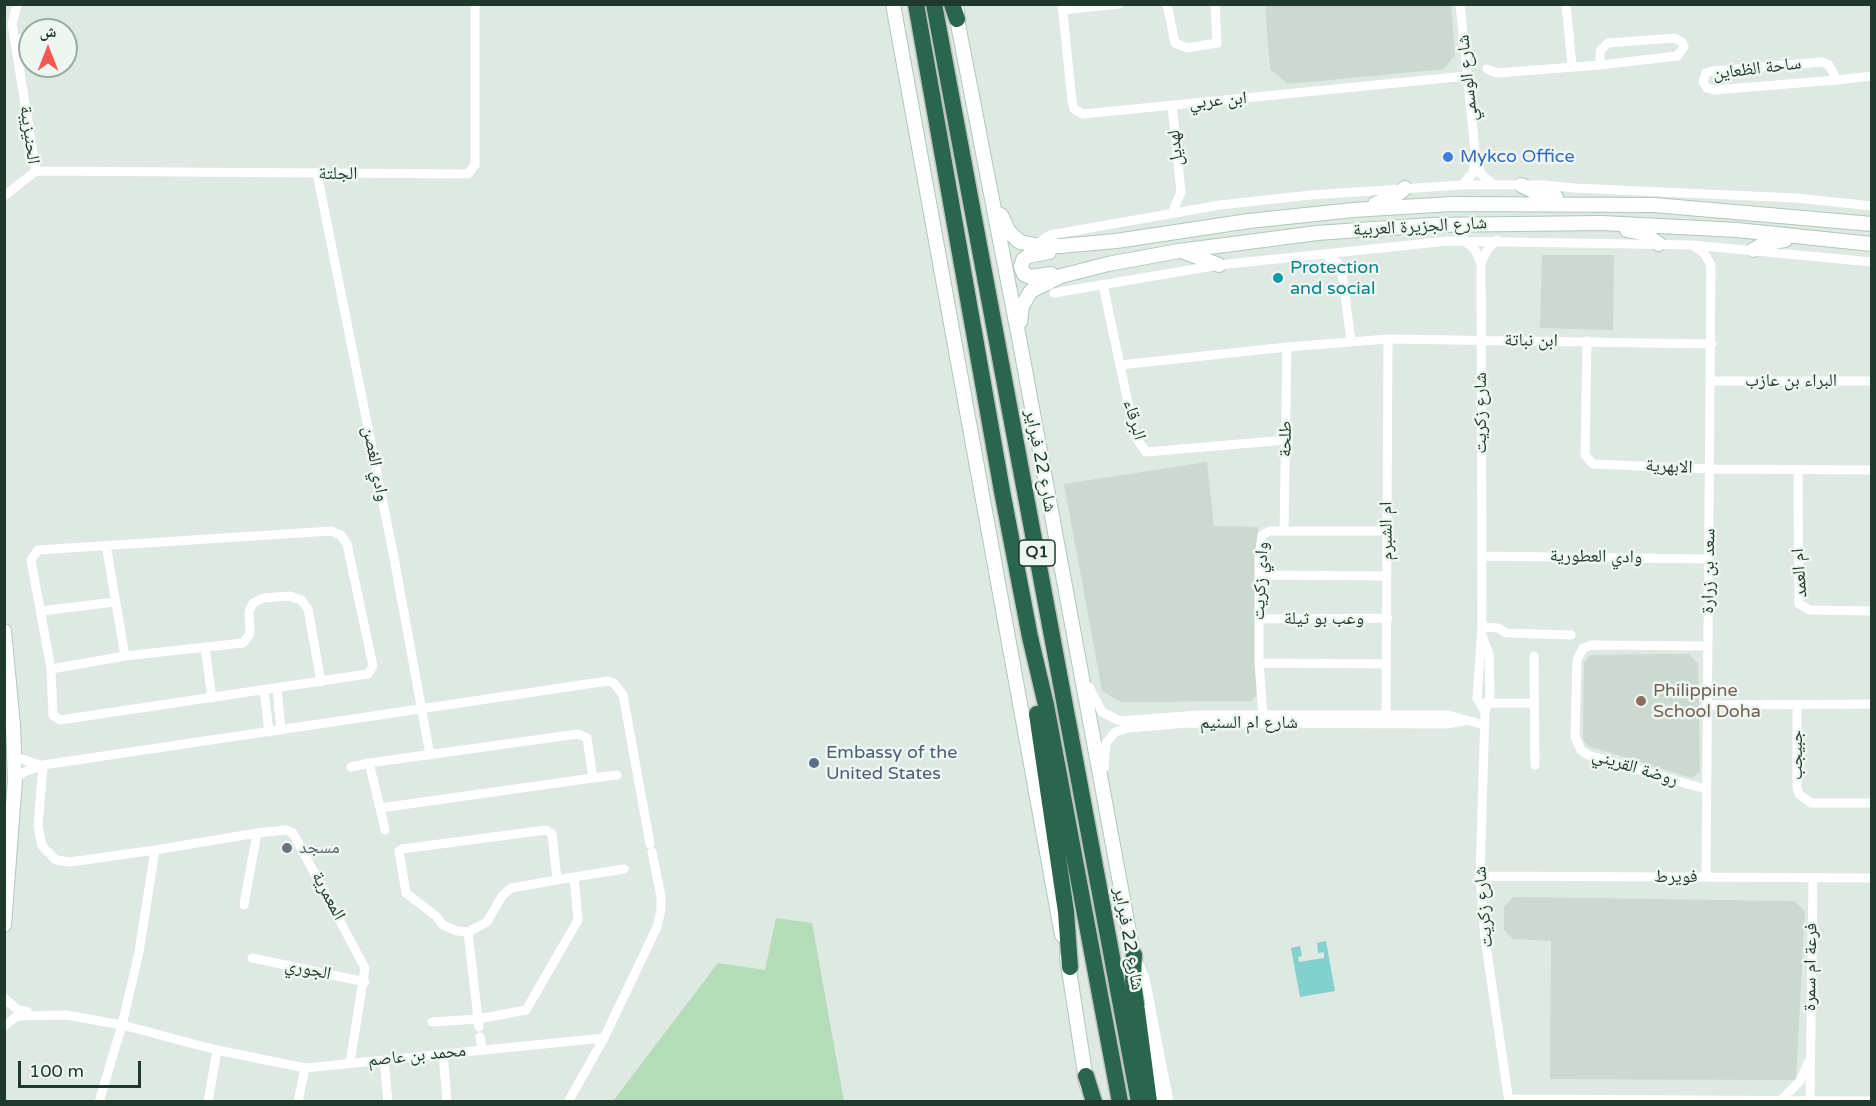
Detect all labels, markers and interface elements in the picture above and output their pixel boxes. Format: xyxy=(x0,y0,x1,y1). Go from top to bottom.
north arrow xyxy=(18,18,78,78)
text: ش xyxy=(40,22,56,42)
street label: شارع الوسمي xyxy=(1453,34,1483,122)
street label: ساحة الظعاين xyxy=(1712,53,1802,85)
street label: ابن عربي xyxy=(1188,88,1248,114)
street label: الحنيزيبة xyxy=(14,104,44,166)
street label: لهديل xyxy=(1163,129,1189,167)
place label: Mykco Office xyxy=(1460,146,1575,168)
marker: Mykco Office xyxy=(1441,150,1455,164)
street label: الجلتة xyxy=(318,163,358,185)
street label: شارع الجزيرة العربية xyxy=(1352,213,1488,241)
place label: Protection and social xyxy=(1290,257,1379,300)
marker: Protection and social xyxy=(1271,271,1285,285)
street label: ابن نباتة xyxy=(1504,330,1558,352)
street label: البراء بن عازب xyxy=(1745,370,1837,392)
street label: شارع زكريت xyxy=(1470,372,1492,454)
street label: البرقاء xyxy=(1118,398,1150,442)
street label: شارع 22 فبراير xyxy=(1019,408,1061,514)
street label: طلحة xyxy=(1275,421,1297,457)
street label: وادي الغصن xyxy=(357,425,393,503)
street label: الابهرية xyxy=(1645,455,1693,479)
street label: ام الشبرم xyxy=(1376,501,1398,561)
street label: سعد بن زرارة xyxy=(1697,528,1721,614)
road number: Q1 xyxy=(1019,540,1055,566)
street label: وادي زكريت xyxy=(1248,541,1274,621)
street label: وادي العطورية xyxy=(1550,545,1642,569)
street label: ام العمد xyxy=(1788,548,1812,598)
street label: وعب بو ثيلة xyxy=(1284,608,1364,630)
place label: Philippine School Doha xyxy=(1653,680,1761,722)
marker: Philippine School Doha xyxy=(1634,694,1648,708)
street label: شارع ام السنيم xyxy=(1200,712,1298,734)
street label: جبيجب xyxy=(1786,730,1808,780)
place label: Embassy of the United States xyxy=(826,742,957,784)
street label: روضة القريني xyxy=(1590,745,1680,791)
marker: Embassy of the United States xyxy=(807,756,821,770)
place label: مسجد xyxy=(299,837,340,859)
marker: مسجد xyxy=(280,841,294,855)
street label: شارع زكريت xyxy=(1470,865,1498,949)
street label: فويرط xyxy=(1654,866,1698,888)
street label: المعمرية xyxy=(306,868,350,924)
street label: شارع 22 فبراير xyxy=(1108,886,1148,992)
street label: فرعة ام سمرة xyxy=(1799,923,1823,1011)
street label: الجوري xyxy=(283,955,333,985)
street label: محمد بن عاصم xyxy=(367,1040,467,1072)
scale bar xyxy=(21,1049,144,1087)
text: 100 m xyxy=(29,1060,84,1082)

